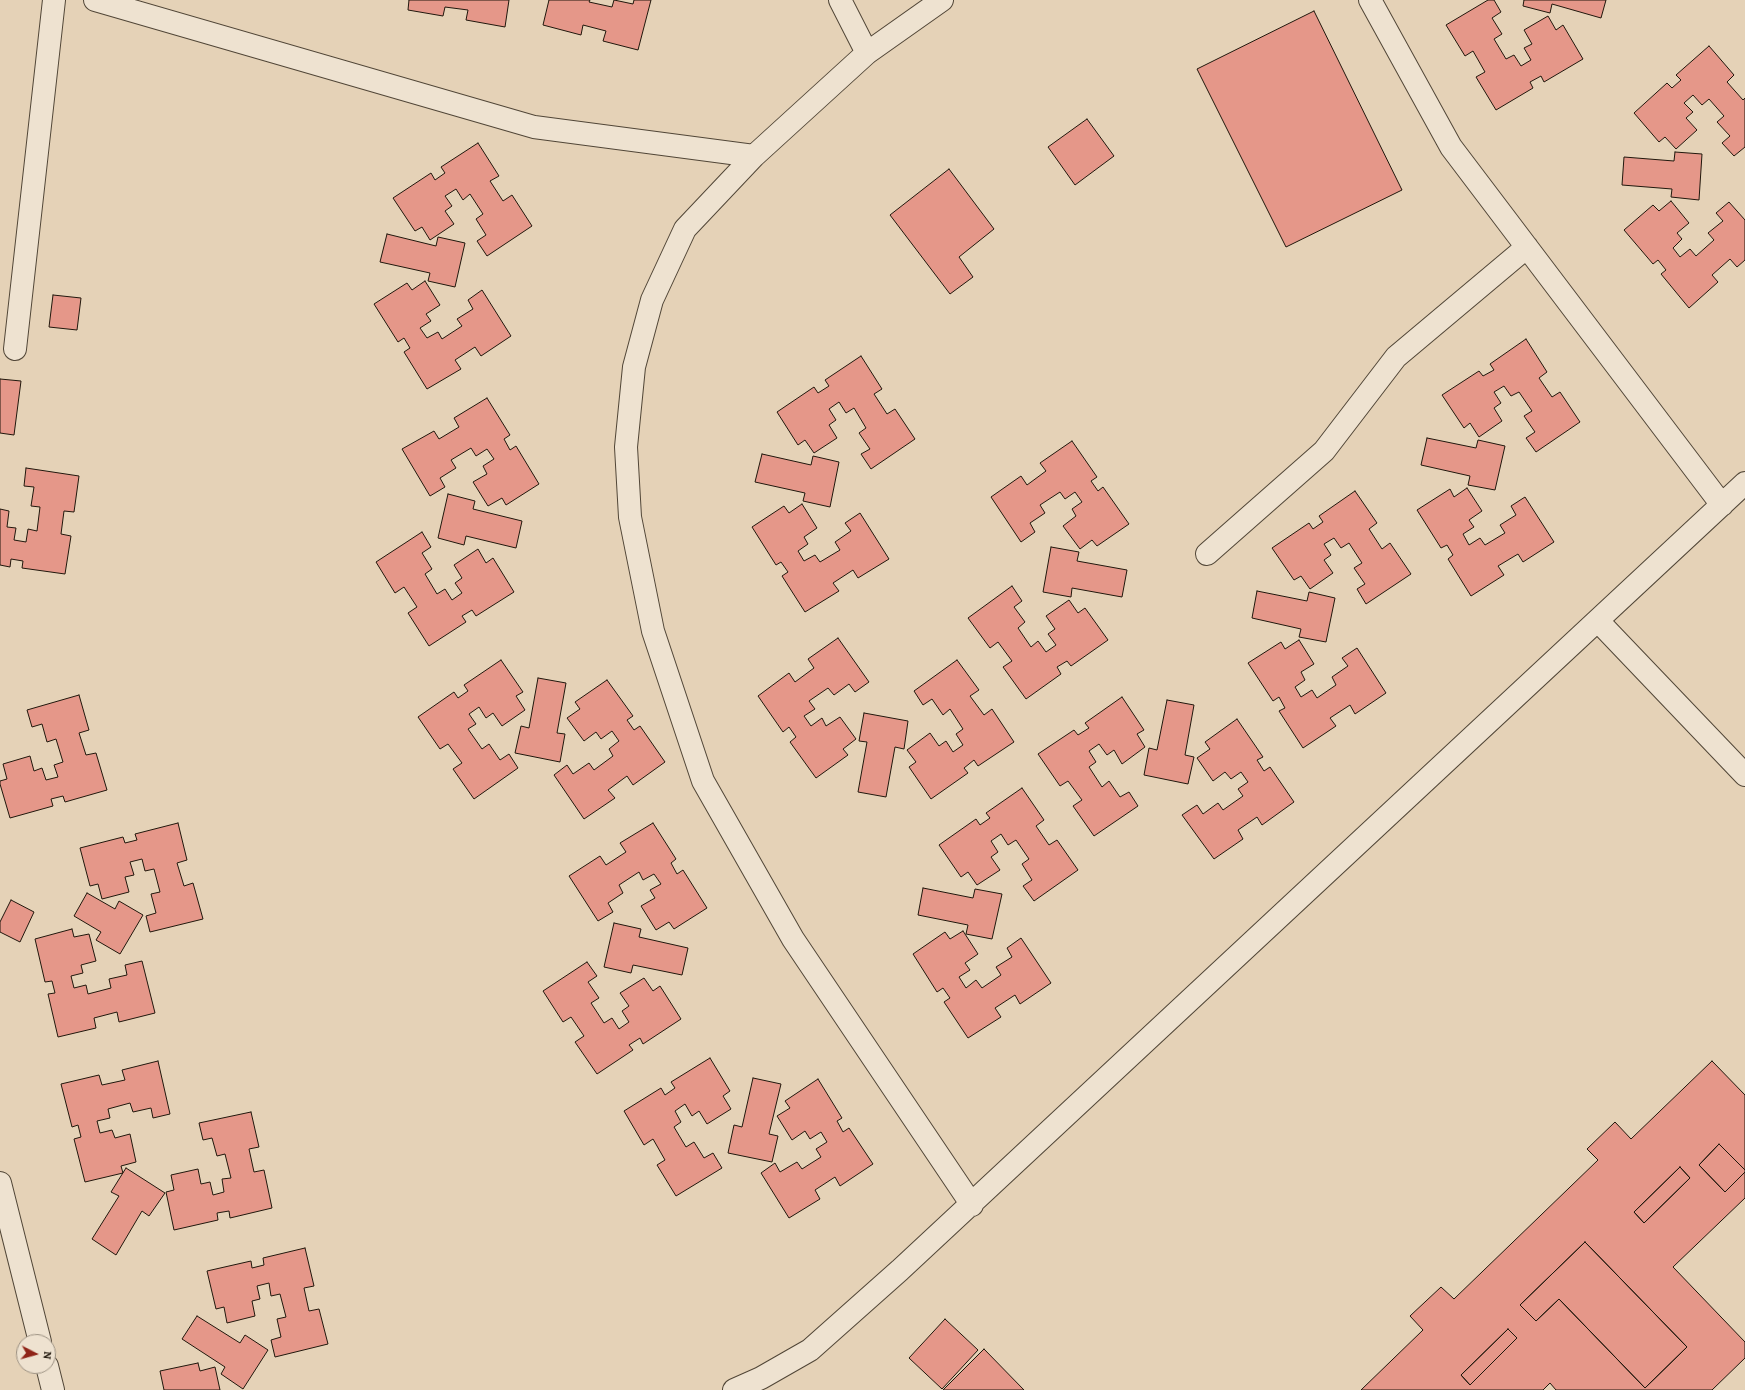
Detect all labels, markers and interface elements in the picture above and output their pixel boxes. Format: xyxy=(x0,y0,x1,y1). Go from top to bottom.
north arrow xyxy=(16,1334,56,1374)
text: N xyxy=(40,1350,55,1360)

